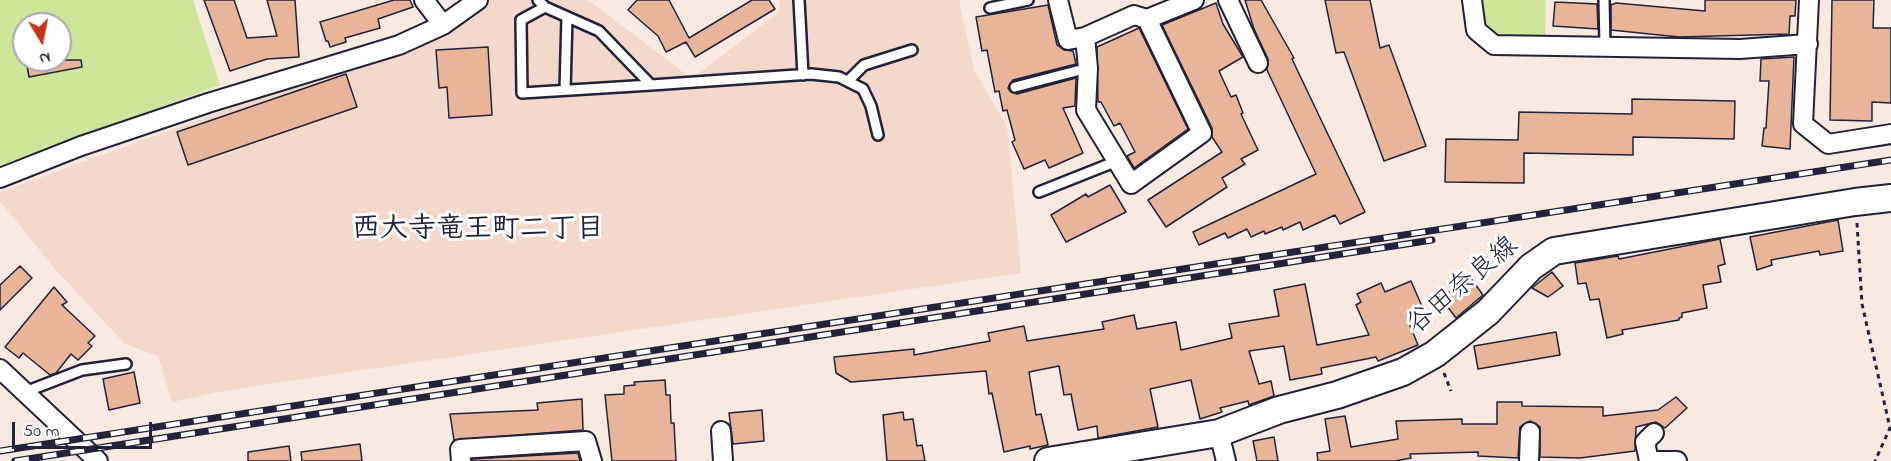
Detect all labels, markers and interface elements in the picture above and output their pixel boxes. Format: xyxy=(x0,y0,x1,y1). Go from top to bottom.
north arrow xyxy=(12,12,72,72)
text: N xyxy=(37,45,52,71)
district label: 西大寺竜王町二丁目 xyxy=(352,214,604,248)
street label: 谷田奈良線 xyxy=(1402,231,1526,343)
scale bar xyxy=(15,410,154,448)
text: 50 m xyxy=(23,419,60,445)

